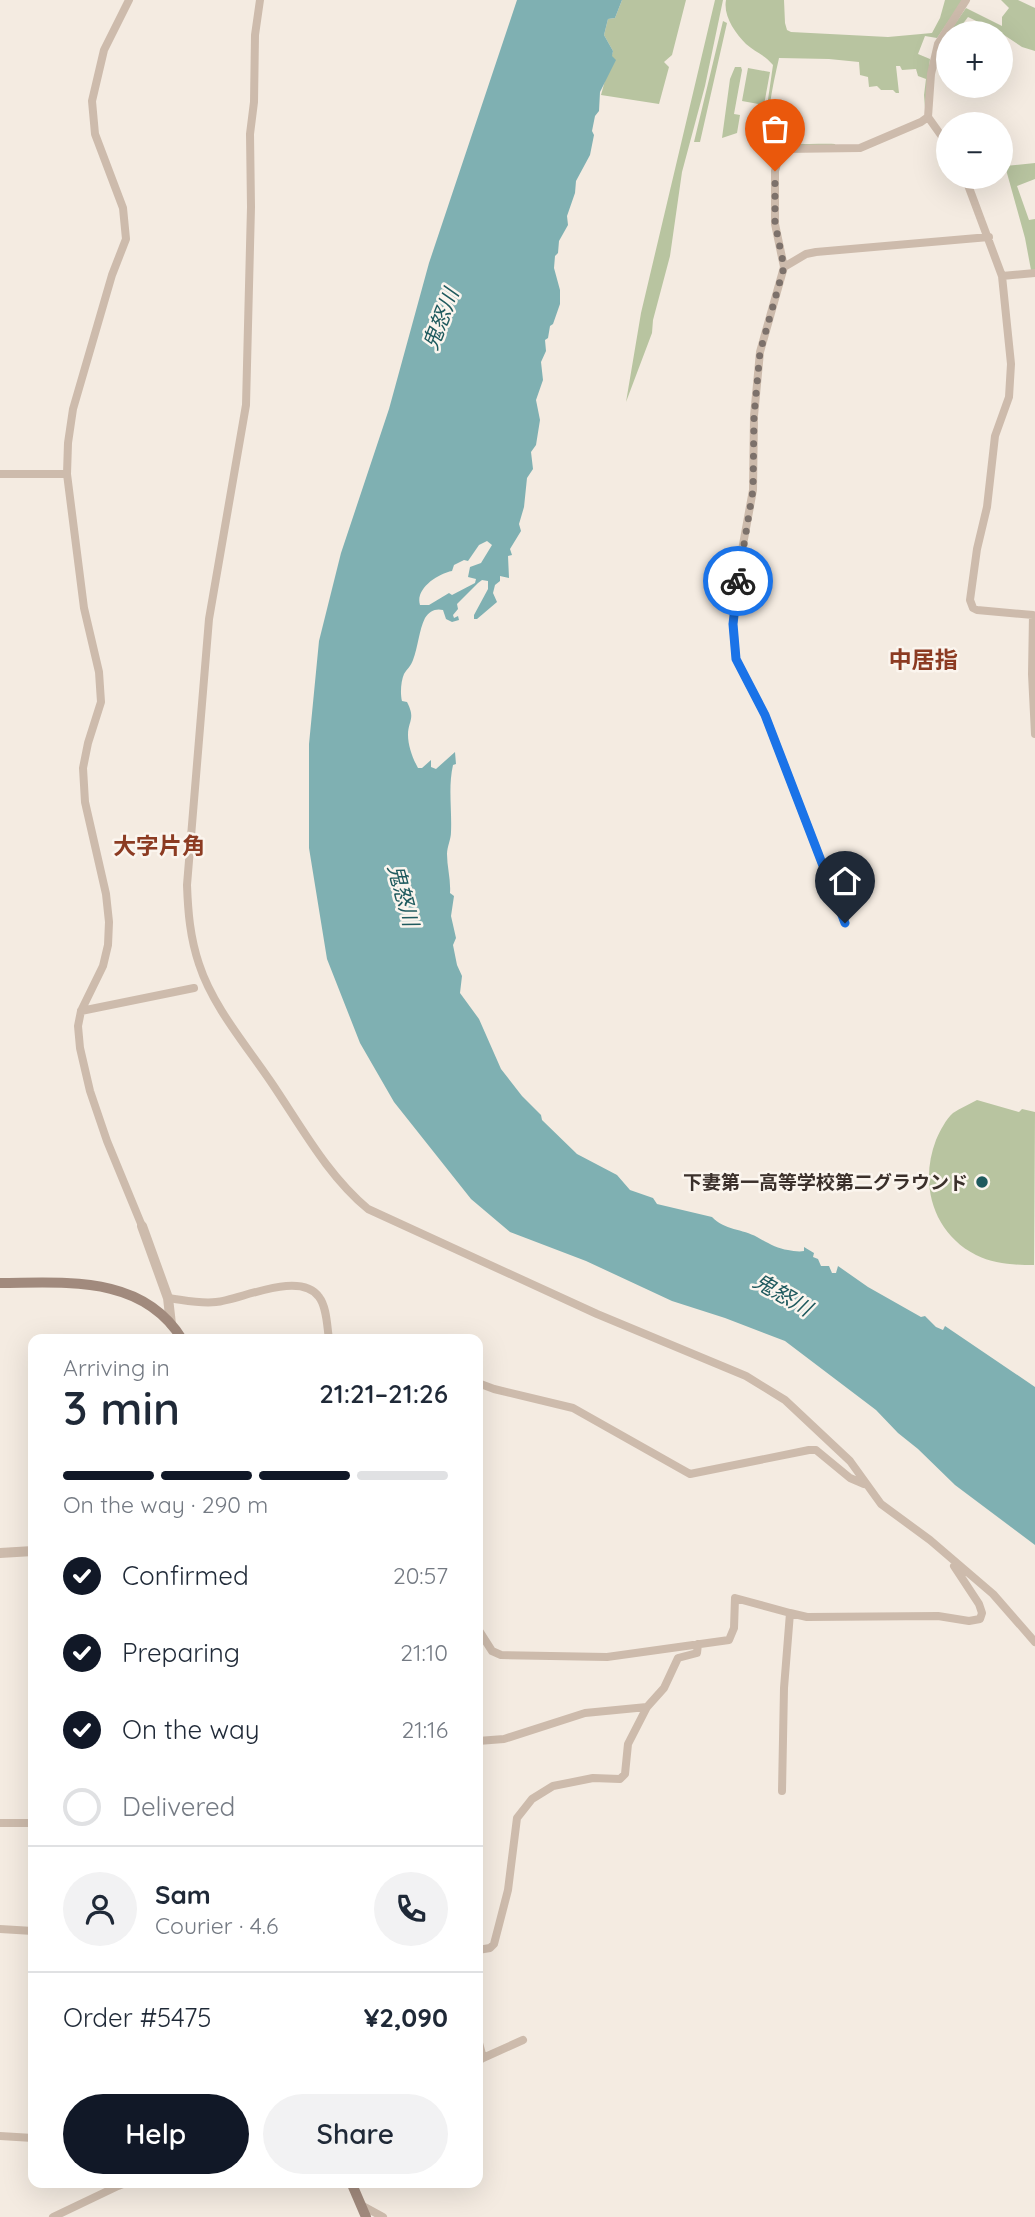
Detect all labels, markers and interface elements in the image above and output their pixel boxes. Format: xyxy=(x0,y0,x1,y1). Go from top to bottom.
map controls xyxy=(936,21,1013,189)
button: + xyxy=(936,21,1013,98)
pin xyxy=(745,99,805,171)
icon: bag xyxy=(756,110,794,148)
button: − xyxy=(936,112,1013,189)
water label: 鬼怒川 xyxy=(417,283,464,353)
courier xyxy=(703,546,773,616)
icon: bike xyxy=(719,562,757,600)
district label: 中居指 xyxy=(889,645,958,674)
district label: 大字片角 xyxy=(113,831,205,860)
pin xyxy=(815,851,875,923)
water label: 鬼怒川 xyxy=(383,861,425,931)
icon: home xyxy=(826,862,864,900)
place label: 下妻第一高等学校第二グラウンド xyxy=(683,1170,968,1194)
marker: 下妻第一高等学校第二グラウンド xyxy=(974,1174,990,1190)
water label: 鬼怒川 xyxy=(749,1267,819,1322)
text: Arriving in xyxy=(63,1353,170,1382)
text: 21:21–21:26 xyxy=(319,1377,448,1410)
text: 3 min xyxy=(63,1379,180,1437)
text: On the way · 290 m xyxy=(63,1490,268,1519)
icon: check xyxy=(63,1557,101,1595)
text: Confirmed xyxy=(122,1559,249,1592)
text: 20:57 xyxy=(393,1561,448,1590)
icon: check xyxy=(63,1634,101,1672)
text: Preparing xyxy=(122,1636,240,1669)
text: 21:10 xyxy=(400,1638,448,1667)
icon: check xyxy=(63,1711,101,1749)
text: On the way xyxy=(122,1713,260,1746)
text: 21:16 xyxy=(402,1715,448,1744)
text: Delivered xyxy=(122,1790,235,1823)
button: person xyxy=(63,1872,137,1946)
button: phone xyxy=(374,1872,448,1946)
text: Sam xyxy=(155,1878,211,1911)
text: Courier · 4.6 xyxy=(155,1911,278,1940)
text: Order #5475 xyxy=(63,2001,212,2034)
text: ¥2,090 xyxy=(364,2001,448,2034)
button: Help xyxy=(63,2094,249,2174)
button: Share xyxy=(263,2094,448,2174)

